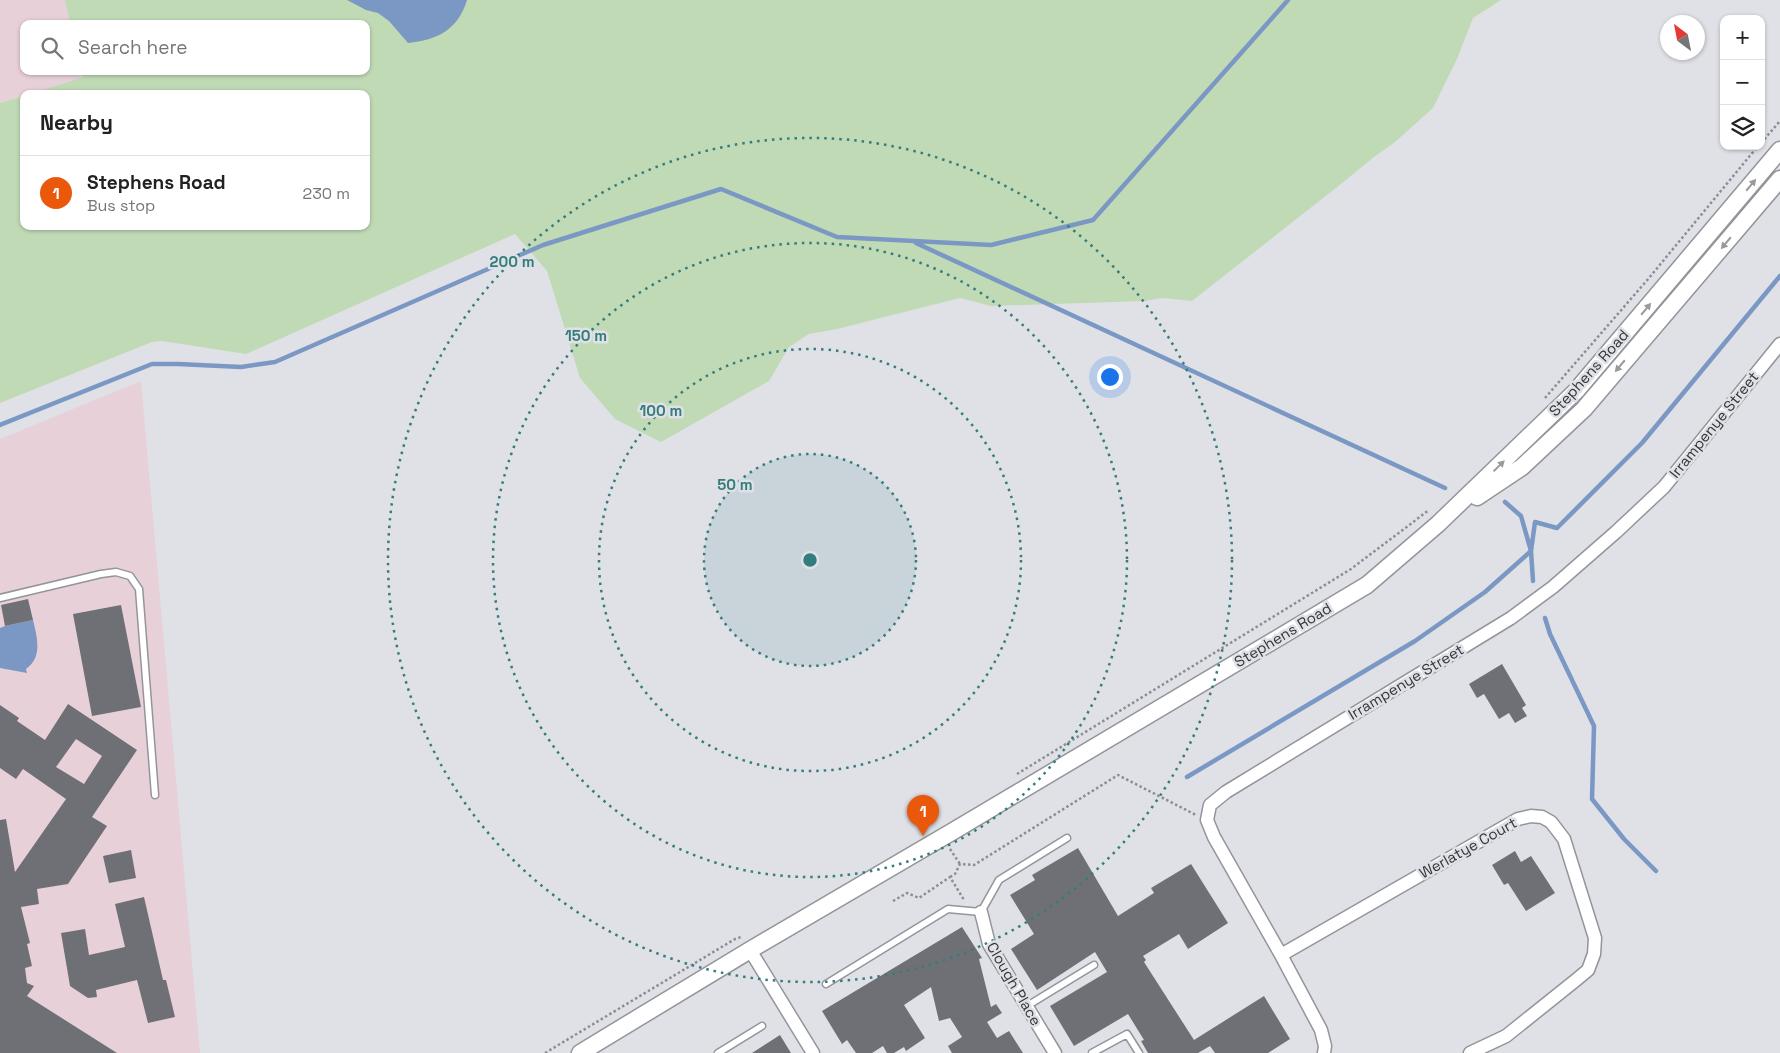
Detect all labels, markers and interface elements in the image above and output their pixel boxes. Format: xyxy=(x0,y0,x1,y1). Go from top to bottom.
north arrow xyxy=(1660,15,1705,60)
map controls xyxy=(1720,15,1765,150)
button: + xyxy=(1720,15,1765,60)
search box xyxy=(20,20,370,75)
icon: search xyxy=(38,34,66,62)
text: Search here xyxy=(78,35,188,60)
button: − xyxy=(1720,60,1765,105)
button: layers xyxy=(1720,105,1765,150)
text: Nearby xyxy=(40,109,113,136)
text: Stephens Road xyxy=(87,170,226,195)
one-way arrow xyxy=(1745,180,1757,192)
text: 1 xyxy=(52,183,60,204)
text: 230 m xyxy=(303,183,350,204)
text: Bus stop xyxy=(87,195,155,216)
one-way arrow xyxy=(1720,236,1731,249)
text: 200 m xyxy=(490,252,534,271)
one-way arrow xyxy=(1640,304,1652,316)
street label: Stephens Road xyxy=(1545,325,1633,420)
text: 150 m xyxy=(565,326,607,345)
one-way arrow xyxy=(1615,360,1626,373)
your location xyxy=(1097,364,1123,390)
street label: Irrampenye Street xyxy=(1665,367,1762,482)
text: 100 m xyxy=(640,401,682,420)
one-way arrow xyxy=(1492,460,1504,472)
text: 50 m xyxy=(717,475,753,494)
centre of rings xyxy=(801,551,819,569)
street label: Stephens Road xyxy=(1231,598,1335,671)
street label: Irrampenye Street xyxy=(1344,639,1467,724)
pin: 1 xyxy=(907,795,939,836)
street label: Werlatye Court xyxy=(1416,813,1520,882)
street label: Clough Place xyxy=(983,939,1046,1029)

